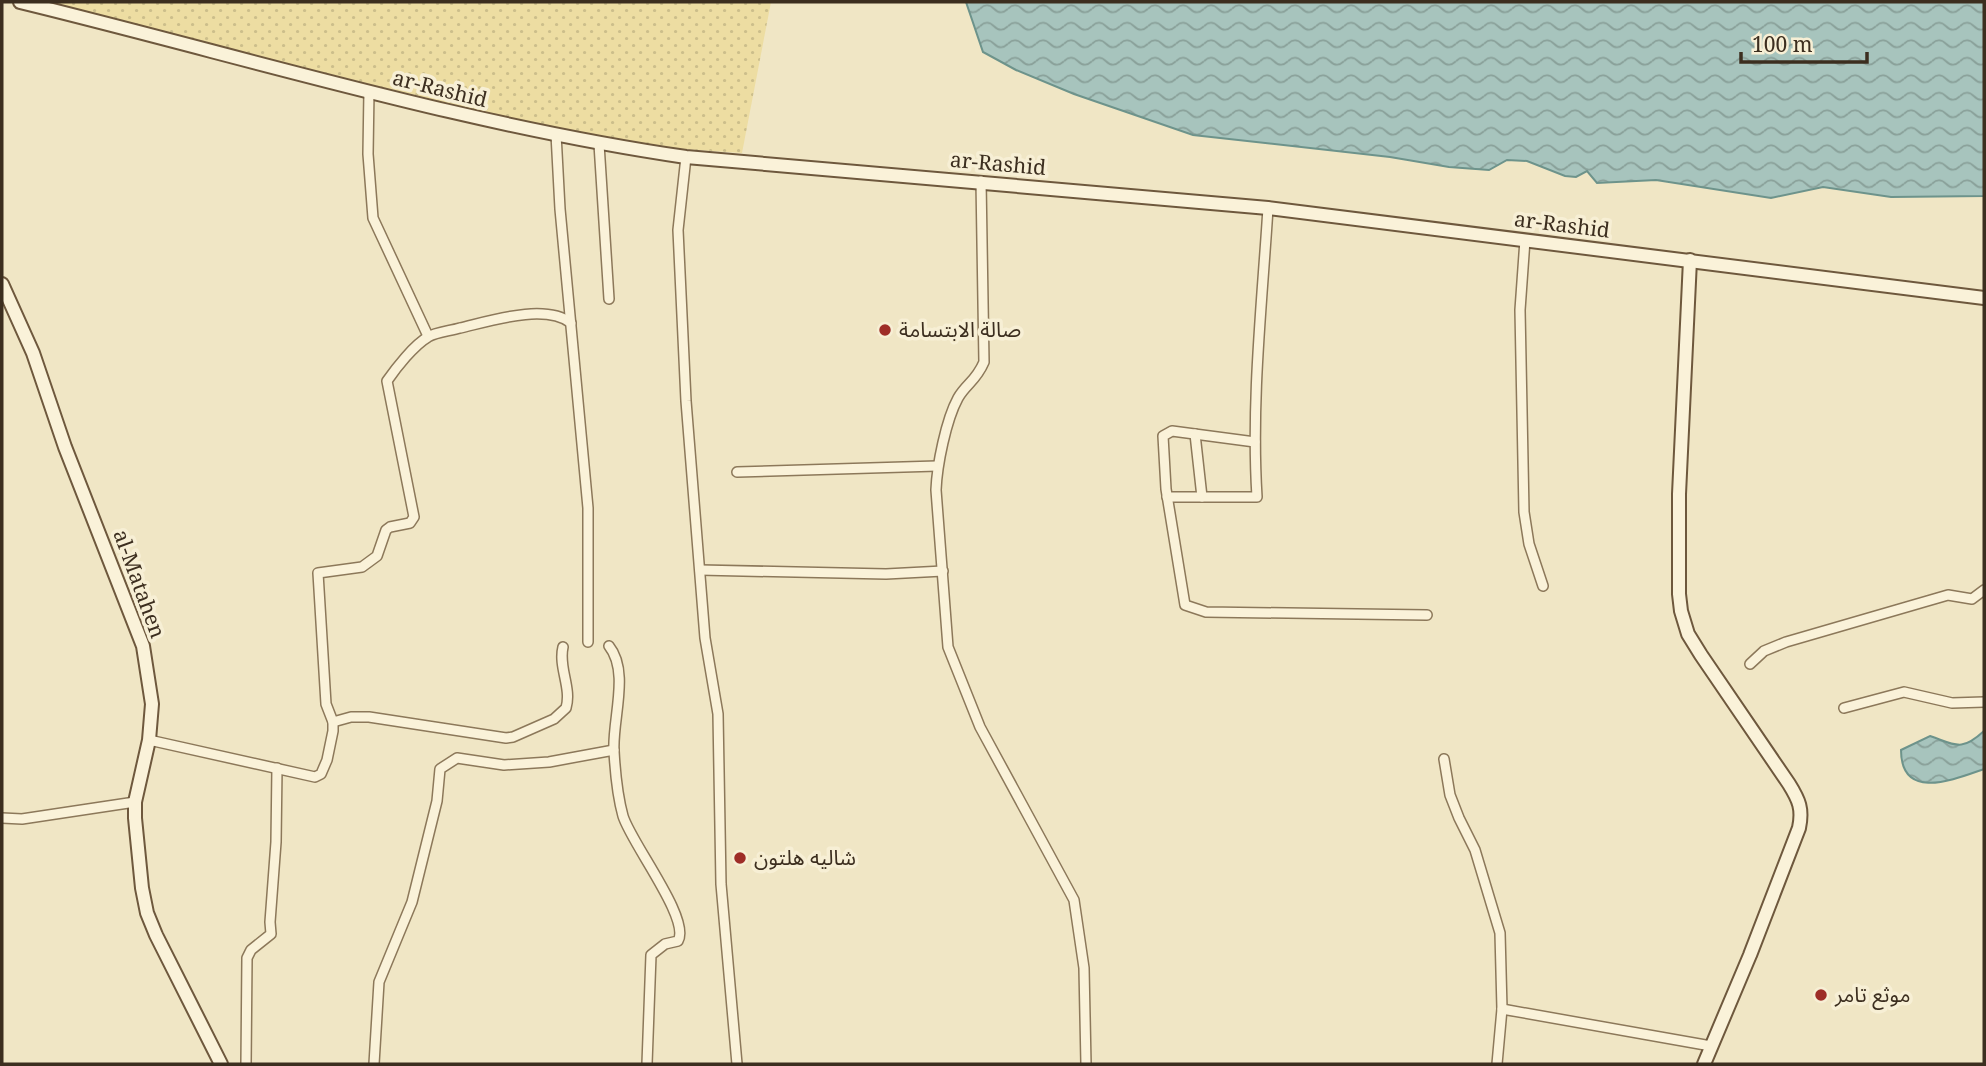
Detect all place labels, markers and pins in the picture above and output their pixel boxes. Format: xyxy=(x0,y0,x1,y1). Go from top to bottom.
place label: صالة الابتسامة xyxy=(899,315,1021,343)
marker: صالة الابتسامة xyxy=(877,322,893,338)
place label: شاليه هلتون xyxy=(754,843,856,871)
marker: شاليه هلتون xyxy=(732,850,748,866)
place label: موثع تامر xyxy=(1834,980,1911,1010)
marker: موثع تامر xyxy=(1813,987,1829,1003)

